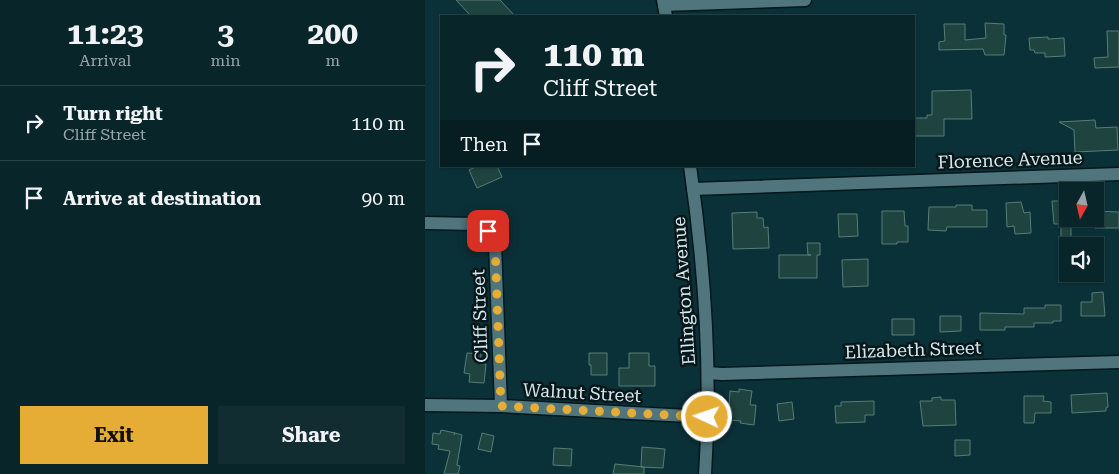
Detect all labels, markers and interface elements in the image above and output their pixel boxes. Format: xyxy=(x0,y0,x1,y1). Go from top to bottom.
text: 11:23 xyxy=(67,16,144,51)
text: 3 xyxy=(217,16,234,51)
text: 200 xyxy=(308,16,358,51)
text: 110 m xyxy=(543,34,644,75)
icon: right xyxy=(460,35,525,100)
text: Arrival xyxy=(79,51,131,70)
text: min xyxy=(211,51,241,70)
text: m xyxy=(325,51,340,70)
text: Cliff Street xyxy=(543,76,657,101)
text: Turn right xyxy=(63,102,163,125)
icon: right xyxy=(20,109,48,137)
text: 110 m xyxy=(351,112,405,135)
text: Cliff Street xyxy=(63,125,146,144)
icon: arrive xyxy=(518,130,546,158)
text: Then xyxy=(460,133,508,156)
street label: Florence Avenue xyxy=(937,146,1083,173)
north arrow xyxy=(1059,182,1104,228)
map controls xyxy=(1059,182,1104,282)
icon: arrive xyxy=(20,184,48,212)
text: Arrive at destination xyxy=(63,187,261,210)
text: 90 m xyxy=(362,187,405,210)
pin xyxy=(467,210,509,252)
street label: Ellington Avenue xyxy=(668,216,699,366)
icon: arrive xyxy=(474,217,502,245)
button: sound xyxy=(1059,237,1104,282)
street label: Cliff Street xyxy=(467,269,492,363)
street label: Elizabeth Street xyxy=(844,337,982,362)
street label: Walnut Street xyxy=(522,379,642,406)
position arrow xyxy=(680,390,732,442)
button: Exit xyxy=(20,406,208,464)
button: Share xyxy=(218,406,405,464)

